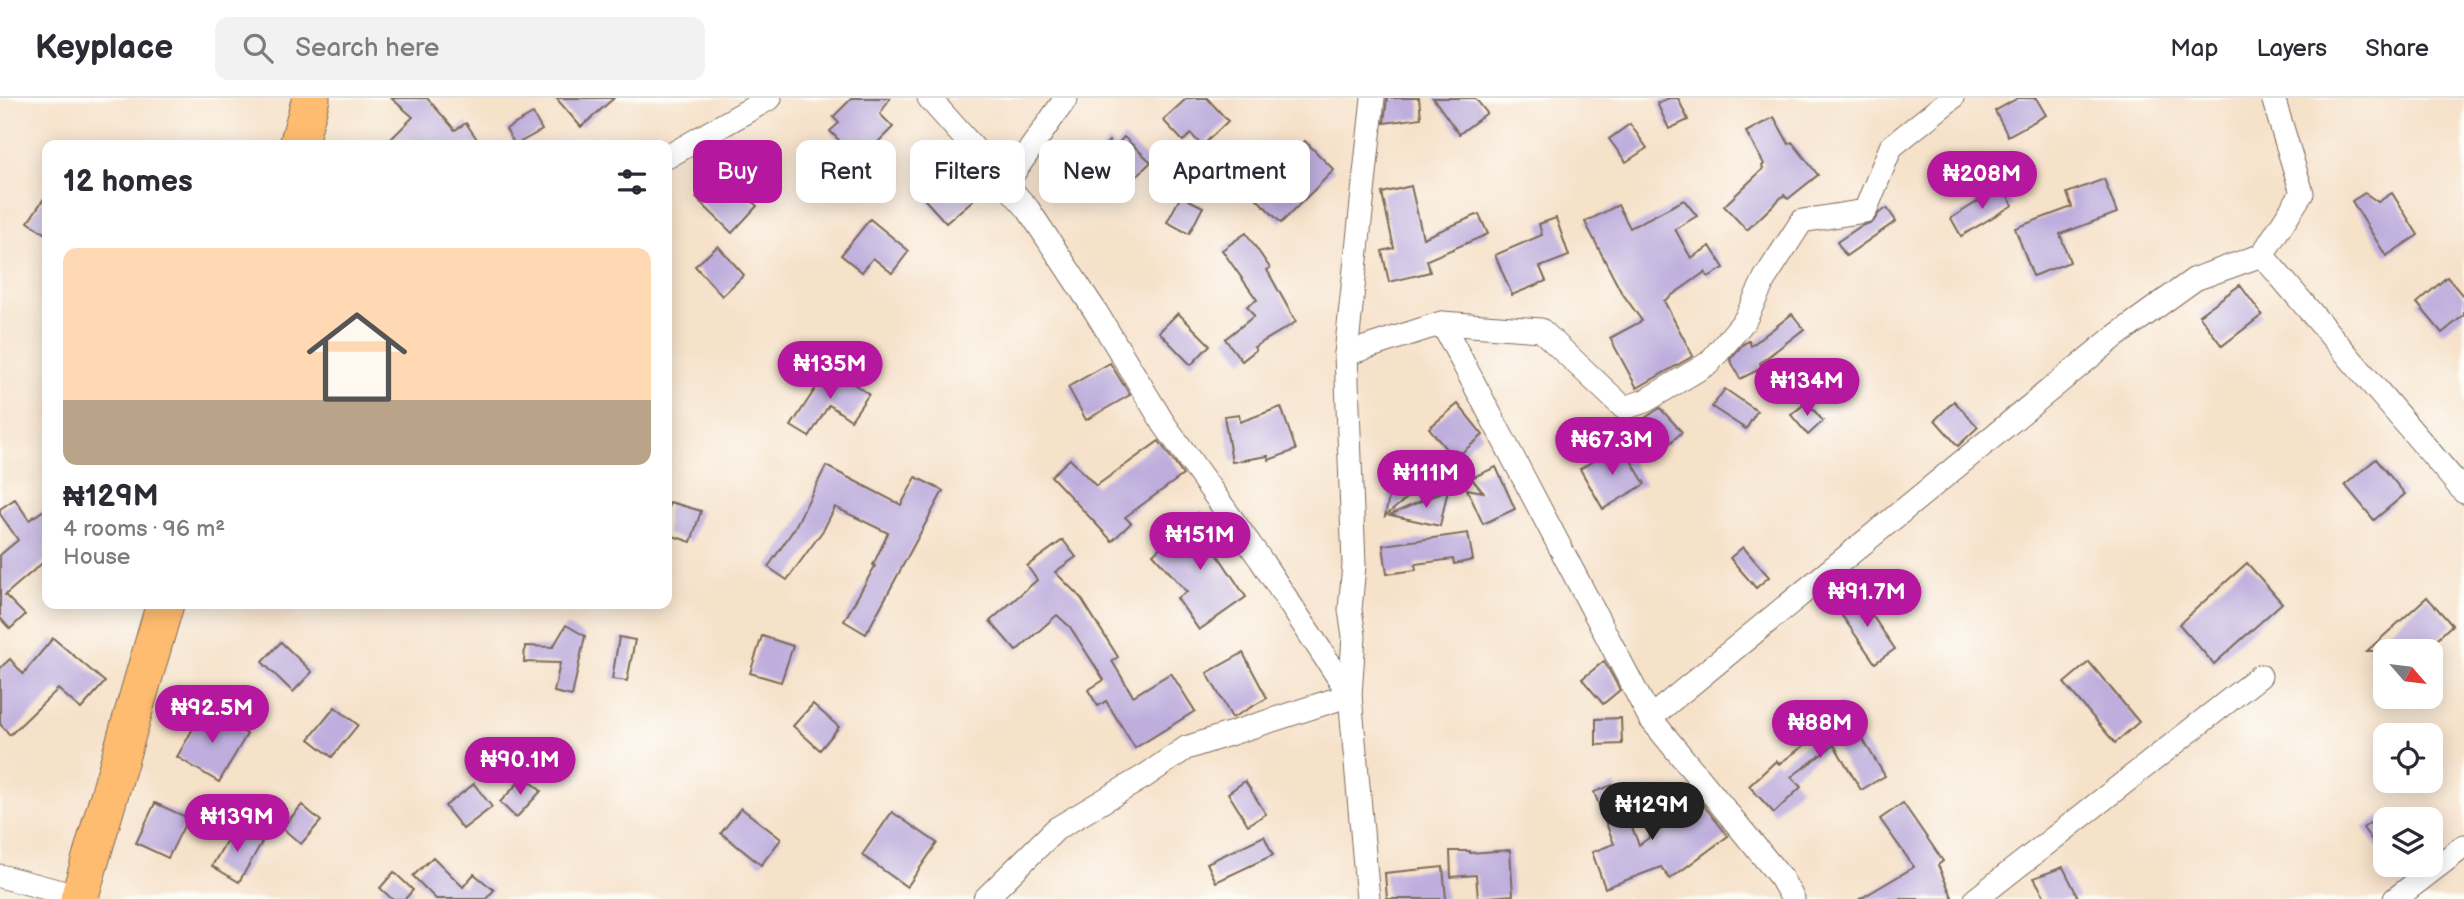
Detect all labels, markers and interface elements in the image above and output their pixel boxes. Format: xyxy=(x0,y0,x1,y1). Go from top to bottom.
search box xyxy=(215,17,705,80)
text: Keyplace xyxy=(35,28,173,68)
icon: search xyxy=(239,29,277,67)
text: Search here xyxy=(295,33,439,64)
text: Map xyxy=(2170,34,2218,63)
text: Layers xyxy=(2256,34,2327,63)
text: Share xyxy=(2365,34,2429,63)
chip: Buy xyxy=(693,140,782,203)
chip: Rent xyxy=(796,140,896,203)
chip: Filters xyxy=(910,140,1025,203)
chip: New xyxy=(1039,140,1135,203)
chip: Apartment xyxy=(1149,140,1310,203)
pin: ₦208M xyxy=(1933,152,2031,211)
text: ₦208M xyxy=(1943,160,2021,188)
icon: filters xyxy=(613,163,651,201)
text: 12 homes xyxy=(63,164,193,200)
icon: home xyxy=(294,294,420,420)
pin: ₦135M xyxy=(781,342,879,401)
text: ₦135M xyxy=(794,350,866,378)
pin: ₦134M xyxy=(1758,358,1856,418)
text: ₦134M xyxy=(1770,367,1844,395)
pin: ₦67.3M xyxy=(1555,418,1669,477)
text: ₦67.3M xyxy=(1571,426,1653,454)
pin: ₦111M xyxy=(1377,450,1475,510)
text: ₦111M xyxy=(1393,459,1459,487)
text: ₦129M xyxy=(63,479,159,515)
pin: ₦151M xyxy=(1151,512,1249,572)
text: 4 rooms · 96 m² xyxy=(63,515,225,543)
text: ₦151M xyxy=(1165,521,1235,549)
text: House xyxy=(63,543,130,571)
pin: ₦91.7M xyxy=(1810,570,1924,629)
text: ₦91.7M xyxy=(1828,578,1906,606)
north arrow xyxy=(2373,639,2443,709)
map controls xyxy=(2373,639,2443,877)
pin: ₦92.5M xyxy=(155,686,269,745)
text: ₦92.5M xyxy=(171,694,253,722)
pin: ₦88M xyxy=(1779,700,1861,760)
text: ₦88M xyxy=(1788,709,1852,737)
button: locate xyxy=(2373,723,2443,793)
pin: ₦90.1M xyxy=(463,738,577,797)
text: ₦90.1M xyxy=(481,746,560,774)
pin: ₦129M xyxy=(1603,782,1701,842)
text: ₦129M xyxy=(1615,791,1689,819)
pin: ₦139M xyxy=(188,794,286,854)
text: ₦139M xyxy=(200,803,274,831)
button: layers xyxy=(2373,807,2443,877)

